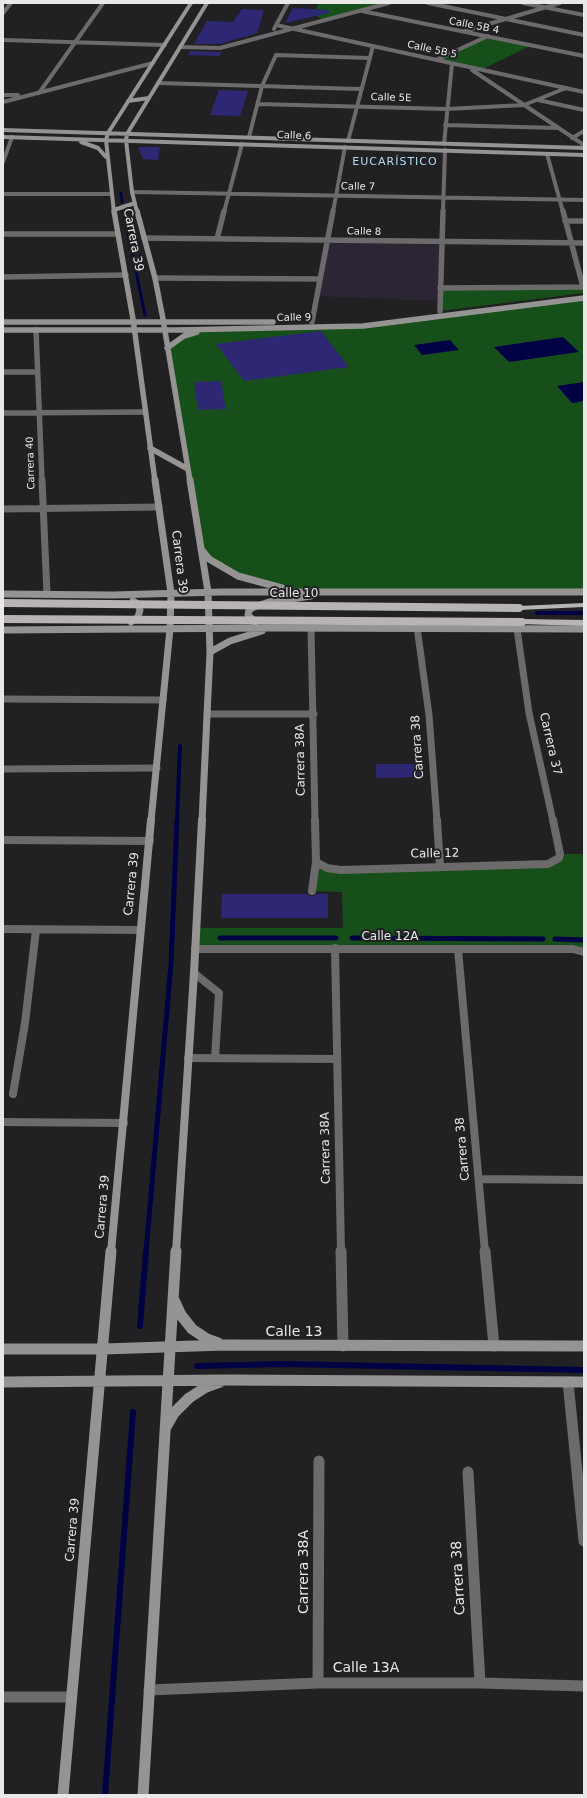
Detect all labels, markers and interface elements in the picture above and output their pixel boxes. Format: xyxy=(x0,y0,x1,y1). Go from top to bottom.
street label: Calle 5B 4 xyxy=(448,15,500,37)
street label: Calle 5B 5 xyxy=(406,39,458,61)
street label: Calle 5E xyxy=(370,91,412,105)
street label: Calle 6 xyxy=(277,129,311,143)
district label: EUCARÍSTICO xyxy=(352,155,438,169)
street label: Calle 7 xyxy=(341,181,375,193)
street label: Carrera 39 xyxy=(120,207,146,273)
street label: Calle 8 xyxy=(347,226,381,238)
street label: Calle 9 xyxy=(277,312,311,324)
street label: Carrera 40 xyxy=(24,436,38,490)
street label: Carrera 39 xyxy=(168,529,190,595)
street label: Calle 10 xyxy=(270,587,318,601)
street label: Carrera 37 xyxy=(536,711,564,777)
street label: Carrera 38 xyxy=(409,715,427,779)
street label: Carrera 38A xyxy=(293,724,309,796)
street label: Calle 12 xyxy=(410,846,460,862)
street label: Carrera 39 xyxy=(122,851,142,917)
street label: Calle 12A xyxy=(361,930,419,944)
street label: Carrera 38A xyxy=(318,1112,334,1184)
street label: Carrera 38 xyxy=(453,1117,473,1181)
street label: Carrera 39 xyxy=(93,1175,113,1239)
street label: Calle 13 xyxy=(265,1324,323,1340)
street label: Carrera 39 xyxy=(63,1498,83,1562)
street label: Carrera 38A xyxy=(296,1530,312,1614)
street label: Carrera 38 xyxy=(449,1540,469,1616)
street label: Calle 13A xyxy=(333,1660,399,1676)

